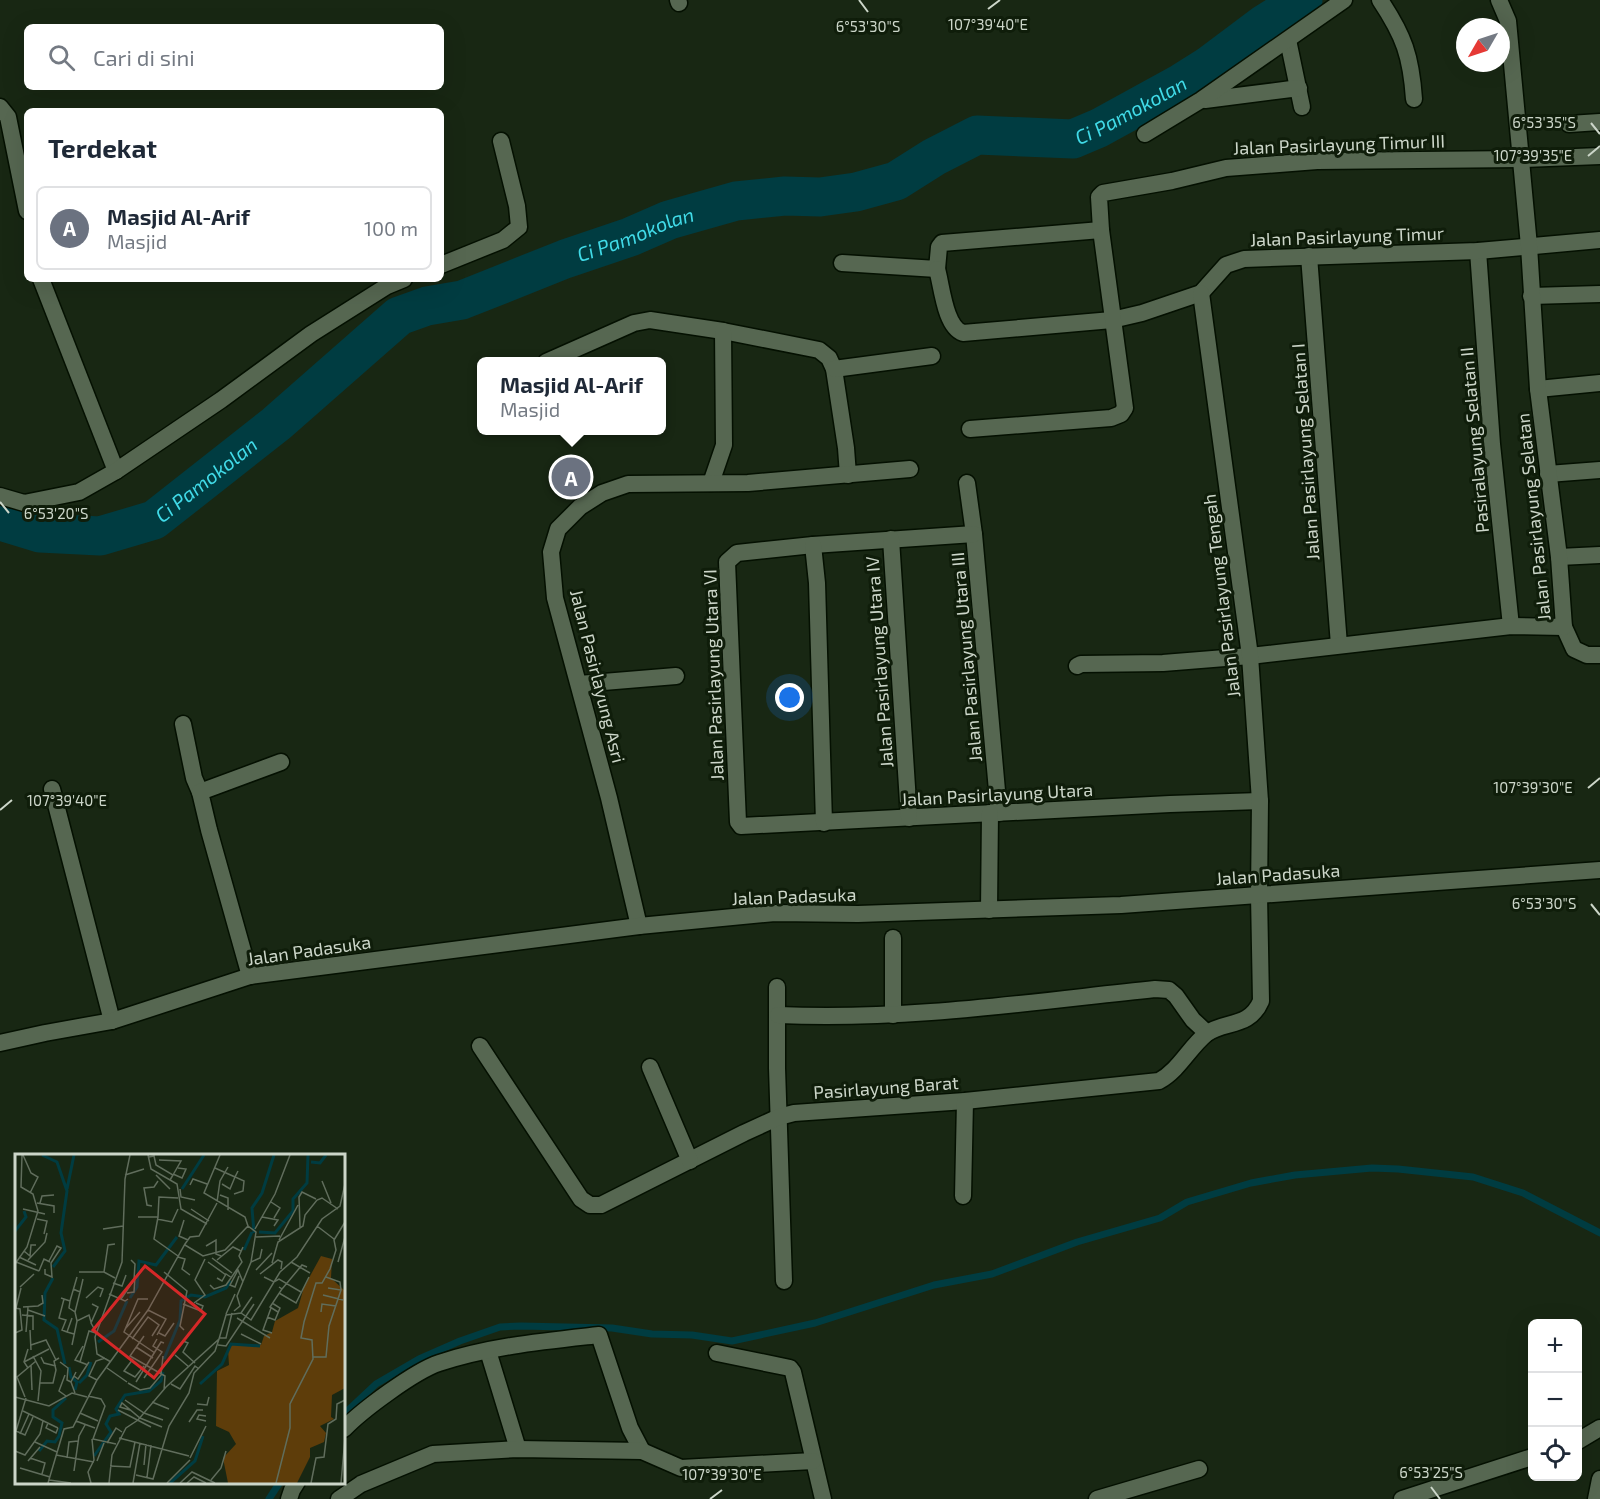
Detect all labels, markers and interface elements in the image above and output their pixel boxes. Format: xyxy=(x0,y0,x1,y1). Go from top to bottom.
text: 107°39'40"E xyxy=(948,15,1028,33)
text: 6°53'30"S xyxy=(836,17,900,35)
north arrow xyxy=(1456,18,1510,72)
search box xyxy=(24,24,444,90)
icon: search xyxy=(45,41,78,74)
text: Cari di sini xyxy=(93,44,195,70)
water label: Ci Pamokolan xyxy=(1071,70,1191,149)
text: 6°53'35"S xyxy=(1512,113,1576,131)
street label: Jalan Pasirlayung Timur III xyxy=(1233,129,1445,159)
text: Terdekat xyxy=(48,132,157,163)
text: 107°39'35"E xyxy=(1494,146,1572,164)
water label: Ci Pamokolan xyxy=(574,202,697,266)
text: Masjid Al-Arif xyxy=(107,203,250,229)
text: A xyxy=(63,216,76,240)
text: 100 m xyxy=(364,216,418,240)
street label: Jalan Pasirlayung Timur xyxy=(1250,222,1444,250)
text: Masjid xyxy=(107,229,167,253)
street label: Jalan Pasirlayung Selatan I xyxy=(1286,343,1324,561)
street label: Pasiralayung Selatan II xyxy=(1455,346,1493,534)
popup xyxy=(477,357,666,435)
text: Masjid Al-Arif xyxy=(500,371,643,397)
text: Masjid xyxy=(500,397,560,421)
street label: Jalan Pasirlayung Selatan xyxy=(1511,412,1555,622)
water label: Ci Pamokolan xyxy=(150,432,262,527)
pin: A xyxy=(552,454,590,500)
street label: Jalan Pasirlayung Tengah xyxy=(1198,493,1244,699)
text: 6°53'20"S xyxy=(24,504,88,522)
street label: Jalan Pasirlayung Utara III xyxy=(946,551,986,763)
street label: Jalan Pasirlayung Utara IV xyxy=(861,555,897,769)
street label: Jalan Pasirlayung Utara VI xyxy=(698,569,728,781)
street label: Jalan Pasirlayung Asri xyxy=(566,587,630,765)
your location xyxy=(775,683,804,712)
street label: Jalan Pasirlayung Utara xyxy=(900,778,1094,810)
text: 107°39'30"E xyxy=(1493,778,1573,796)
text: 107°39'40"E xyxy=(27,791,107,809)
street label: Jalan Padasuka xyxy=(1215,859,1341,889)
street label: Jalan Padasuka xyxy=(731,883,857,909)
text: 6°53'30"S xyxy=(1512,894,1576,912)
street label: Jalan Padasuka xyxy=(246,930,372,970)
street label: Pasirlayung Barat xyxy=(813,1071,960,1103)
inset map xyxy=(15,1154,345,1484)
map controls xyxy=(1528,1319,1582,1481)
button: + xyxy=(1528,1319,1582,1373)
button: − xyxy=(1528,1373,1582,1427)
button: locate xyxy=(1528,1427,1582,1481)
text: 6°53'25"S xyxy=(1399,1463,1463,1481)
text: 107°39'30"E xyxy=(682,1465,762,1483)

